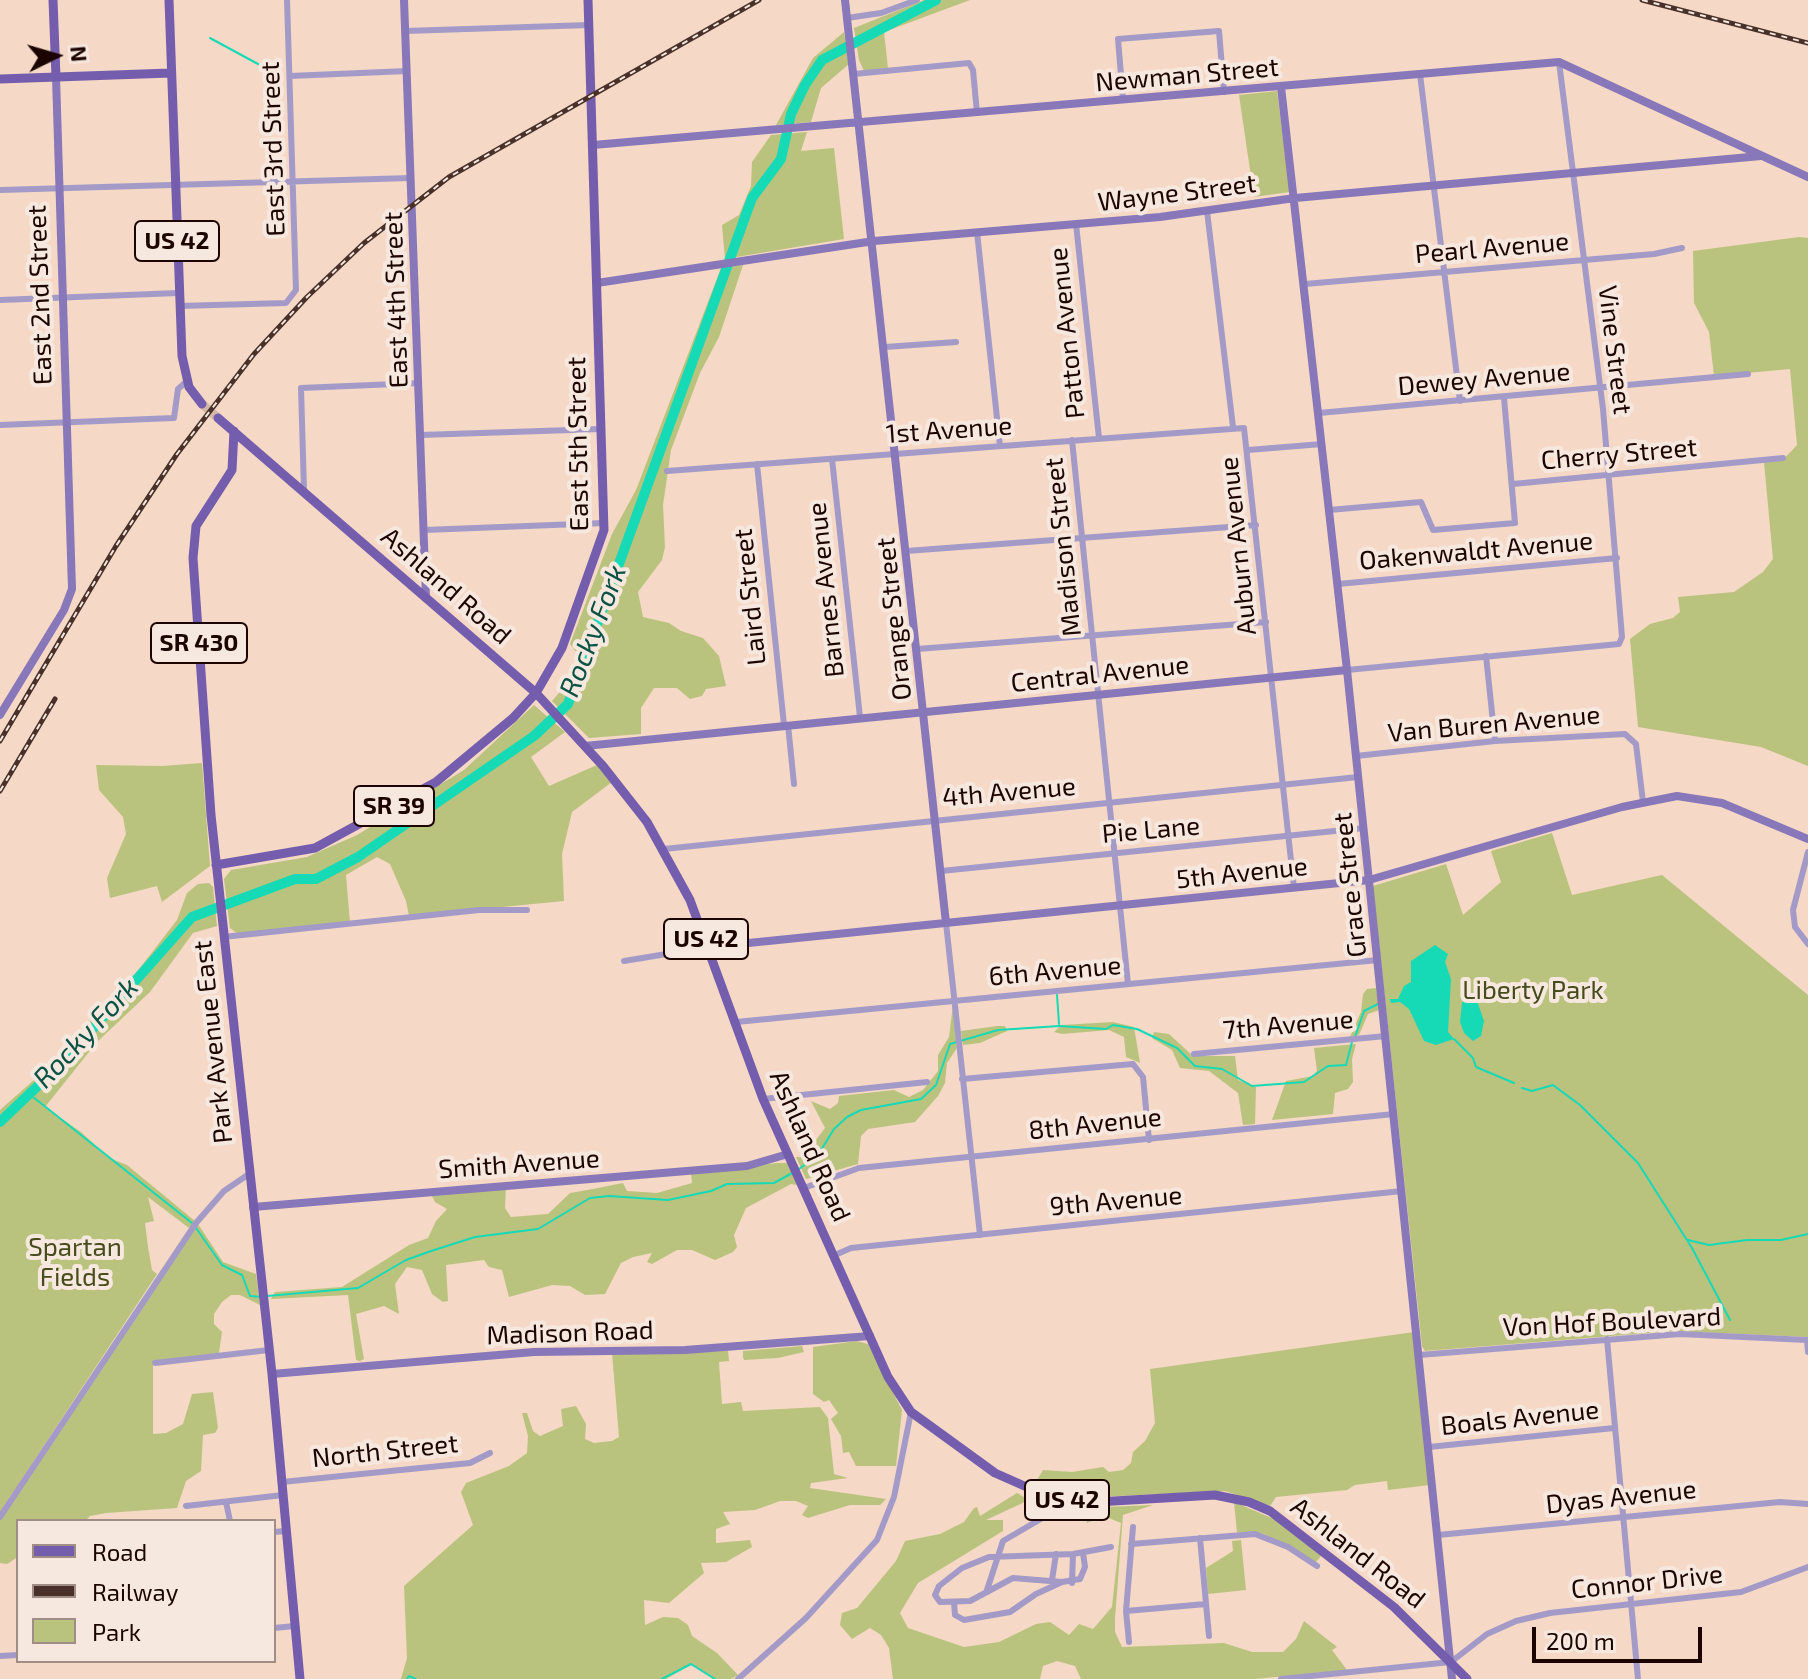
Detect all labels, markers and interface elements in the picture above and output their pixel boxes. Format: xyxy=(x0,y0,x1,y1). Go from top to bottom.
north arrow xyxy=(16,16,96,96)
text: N xyxy=(66,45,94,63)
street label: Newman Street xyxy=(1094,51,1280,99)
street label: East 3rd Street xyxy=(254,61,292,237)
street label: Wayne Street xyxy=(1096,168,1258,218)
street label: East 2nd Street xyxy=(21,204,59,386)
street label: East 4th Street xyxy=(377,211,415,389)
road number: US 42 xyxy=(135,221,219,261)
street label: Pearl Avenue xyxy=(1414,226,1570,270)
street label: Patton Avenue xyxy=(1042,246,1092,420)
street label: Vine Street xyxy=(1592,284,1638,416)
street label: East 5th Street xyxy=(561,356,595,532)
street label: Dewey Avenue xyxy=(1396,356,1572,402)
street label: 1st Avenue xyxy=(885,410,1013,450)
street label: Cherry Street xyxy=(1540,432,1698,476)
street label: Auburn Avenue xyxy=(1213,455,1263,637)
street label: Madison Street xyxy=(1038,456,1088,638)
street label: Barnes Avenue xyxy=(801,501,851,679)
street label: Ashland Road xyxy=(375,521,517,651)
street label: Oakenwaldt Avenue xyxy=(1358,525,1594,577)
street label: Laird Street xyxy=(727,527,773,667)
street label: Orange Street xyxy=(870,536,918,702)
water label: Rocky Fork xyxy=(552,560,634,702)
road number: SR 430 xyxy=(151,623,247,663)
street label: Central Avenue xyxy=(1009,649,1191,699)
street label: Van Buren Avenue xyxy=(1386,699,1602,749)
street label: 4th Avenue xyxy=(941,771,1077,813)
road number: SR 39 xyxy=(354,786,434,826)
street label: Pie Lane xyxy=(1101,810,1201,850)
street label: Grace Street xyxy=(1327,811,1373,959)
street label: 5th Avenue xyxy=(1175,851,1309,895)
road number: US 42 xyxy=(664,919,748,959)
street label: Park Avenue East xyxy=(187,939,239,1145)
street label: 6th Avenue xyxy=(987,950,1123,992)
water label: Rocky Fork xyxy=(26,971,146,1095)
park label: Liberty Park xyxy=(1462,974,1604,1006)
street label: 7th Avenue xyxy=(1221,1004,1355,1046)
street label: Ashland Road xyxy=(763,1066,857,1226)
street label: 8th Avenue xyxy=(1027,1101,1163,1147)
street label: Smith Avenue xyxy=(437,1143,601,1185)
street label: 9th Avenue xyxy=(1048,1180,1184,1222)
park label: Spartan Fields xyxy=(28,1231,122,1292)
street label: Von Hof Boulevard xyxy=(1502,1301,1722,1343)
street label: Madison Road xyxy=(486,1314,654,1352)
street label: Boals Avenue xyxy=(1439,1394,1601,1442)
street label: North Street xyxy=(310,1428,460,1474)
street label: Dyas Avenue xyxy=(1544,1474,1698,1520)
road number: US 42 xyxy=(1025,1480,1109,1520)
street label: Ashland Road xyxy=(1285,1491,1431,1615)
legend xyxy=(16,1519,276,1663)
text: Road xyxy=(92,1537,147,1566)
street label: Connor Drive xyxy=(1570,1559,1724,1605)
text: Railway xyxy=(92,1577,178,1606)
scale bar xyxy=(1536,1611,1706,1661)
text: Park xyxy=(92,1617,141,1646)
text: 200 m xyxy=(1546,1626,1615,1655)

